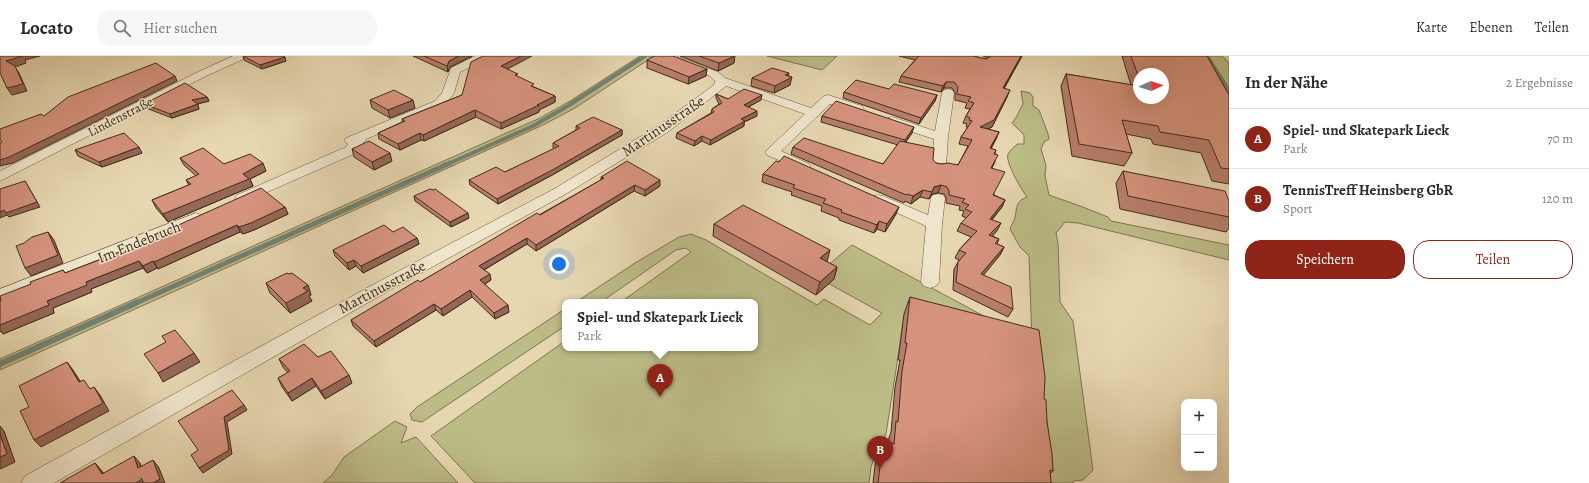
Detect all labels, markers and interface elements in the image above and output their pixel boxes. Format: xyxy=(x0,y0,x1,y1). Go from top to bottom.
search box xyxy=(97,10,377,46)
text: Locato xyxy=(20,15,73,41)
icon: search xyxy=(111,17,133,39)
text: Hier suchen xyxy=(143,18,217,38)
text: Karte xyxy=(1416,18,1447,37)
text: Ebenen xyxy=(1469,18,1513,37)
text: Teilen xyxy=(1535,18,1569,37)
north arrow xyxy=(1133,68,1169,104)
text: In der Nähe xyxy=(1245,71,1328,94)
text: 2 Ergebnisse xyxy=(1506,74,1573,91)
street label: Martinusstraße xyxy=(618,91,709,161)
street label: Lindenstraße xyxy=(85,93,156,140)
text: Spiel- und Skatepark Lieck xyxy=(1283,120,1449,140)
text: A xyxy=(1254,130,1262,147)
text: 70 m xyxy=(1547,130,1573,147)
text: Park xyxy=(1283,140,1307,157)
text: TennisTreff Heinsberg GbR xyxy=(1283,180,1453,200)
text: B xyxy=(1254,190,1262,207)
text: 120 m xyxy=(1542,190,1573,207)
text: Sport xyxy=(1283,200,1313,217)
street label: Im Endebruch xyxy=(94,216,184,268)
button: Speichern xyxy=(1245,240,1405,279)
button: Teilen xyxy=(1413,240,1573,279)
your location xyxy=(549,254,569,274)
street label: Martinusstraße xyxy=(335,256,429,318)
popup xyxy=(562,299,758,351)
text: Spiel- und Skatepark Lieck xyxy=(577,307,743,327)
text: Park xyxy=(577,327,601,344)
pin: A xyxy=(647,364,673,397)
map controls xyxy=(1181,399,1217,471)
button: + xyxy=(1181,399,1217,435)
button: − xyxy=(1181,435,1217,471)
pin: B xyxy=(867,436,893,469)

